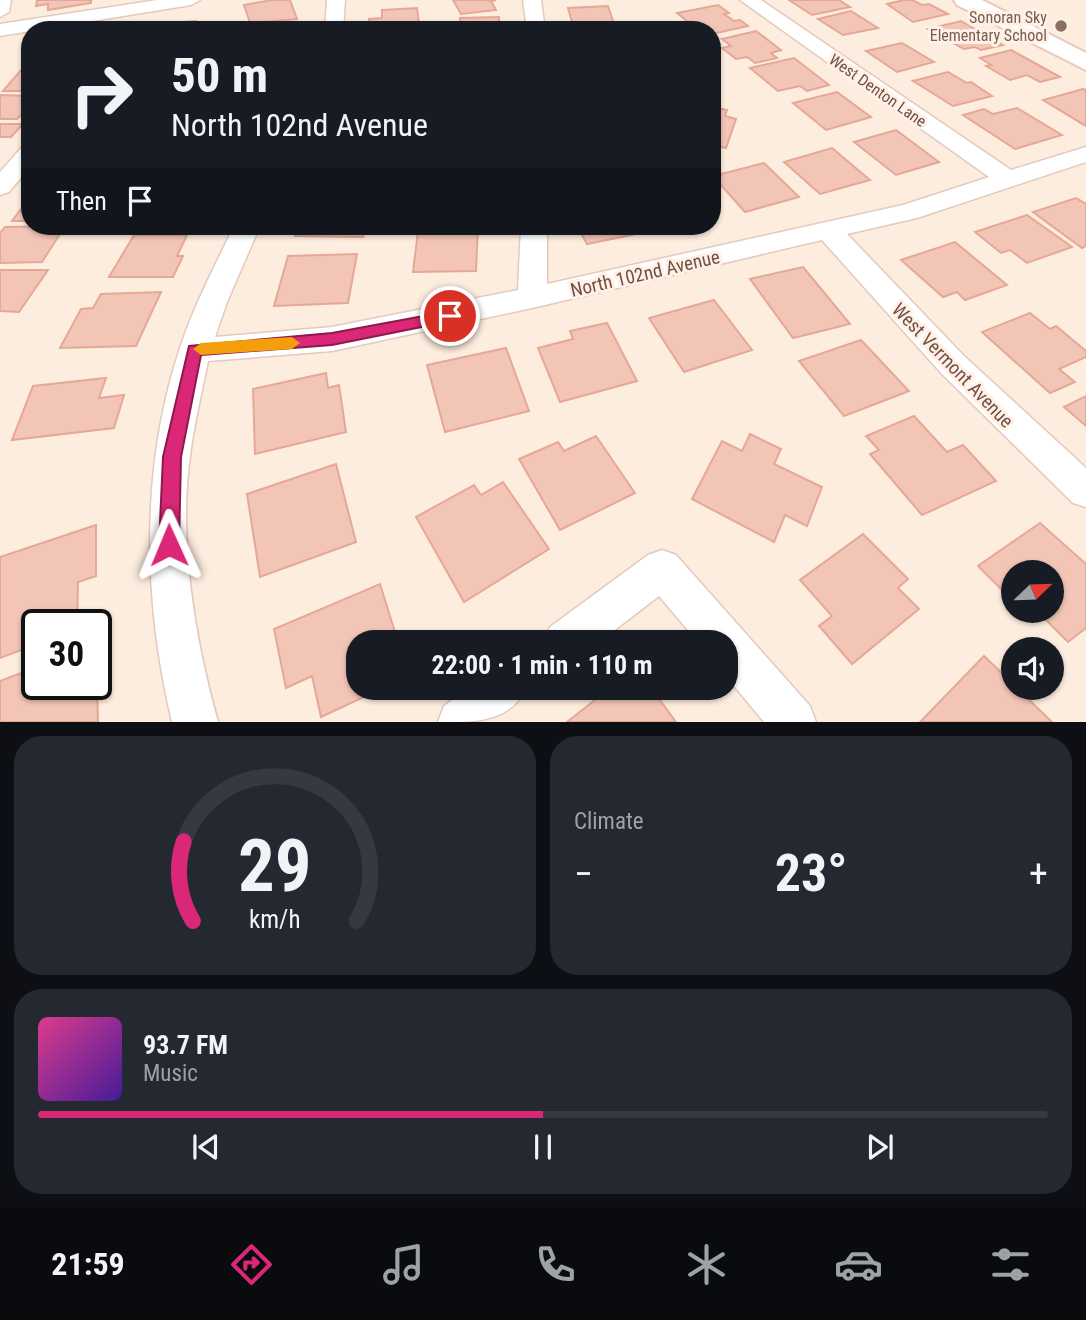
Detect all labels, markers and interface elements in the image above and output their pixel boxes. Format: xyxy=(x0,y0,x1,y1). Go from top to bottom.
place label: Sonoran Sky Elementary School xyxy=(930,8,1047,45)
marker: Sonoran Sky Elementary School xyxy=(1053,18,1069,34)
text: 50 m xyxy=(171,47,268,104)
icon: right xyxy=(56,49,147,140)
street label: West Denton Lane xyxy=(826,50,930,131)
text: North 102nd Avenue xyxy=(171,106,428,144)
icon: arrive xyxy=(121,182,159,220)
text: Then xyxy=(56,186,107,216)
street label: North 102nd Avenue xyxy=(568,245,722,302)
pin xyxy=(420,286,480,346)
icon: arrive xyxy=(431,297,469,335)
street label: West Vermont Avenue xyxy=(887,298,1018,433)
position arrow xyxy=(132,508,206,582)
north arrow xyxy=(1001,560,1064,623)
map controls xyxy=(1001,560,1064,700)
speed limit sign: 30 xyxy=(21,609,112,700)
button: sound xyxy=(1001,637,1064,700)
text: 22:00 · 1 min · 110 m xyxy=(432,650,652,680)
text: Climate xyxy=(574,808,644,835)
text: 29 xyxy=(238,824,312,910)
text: 23° xyxy=(775,843,847,904)
text: − xyxy=(574,852,593,896)
text: + xyxy=(1029,852,1048,896)
text: km/h xyxy=(249,905,301,934)
text: 93.7 FM xyxy=(143,1030,228,1060)
text: Music xyxy=(143,1060,198,1087)
icon: previous xyxy=(187,1128,225,1166)
icon: pause xyxy=(524,1128,562,1166)
icon: next xyxy=(861,1128,899,1166)
icon: directions xyxy=(227,1240,276,1289)
icon: music xyxy=(379,1240,428,1289)
icon: phone xyxy=(531,1240,580,1289)
icon: climate xyxy=(682,1240,731,1289)
icon: car xyxy=(834,1240,883,1289)
icon: filters xyxy=(986,1240,1035,1289)
text: 21:59 xyxy=(51,1245,125,1283)

